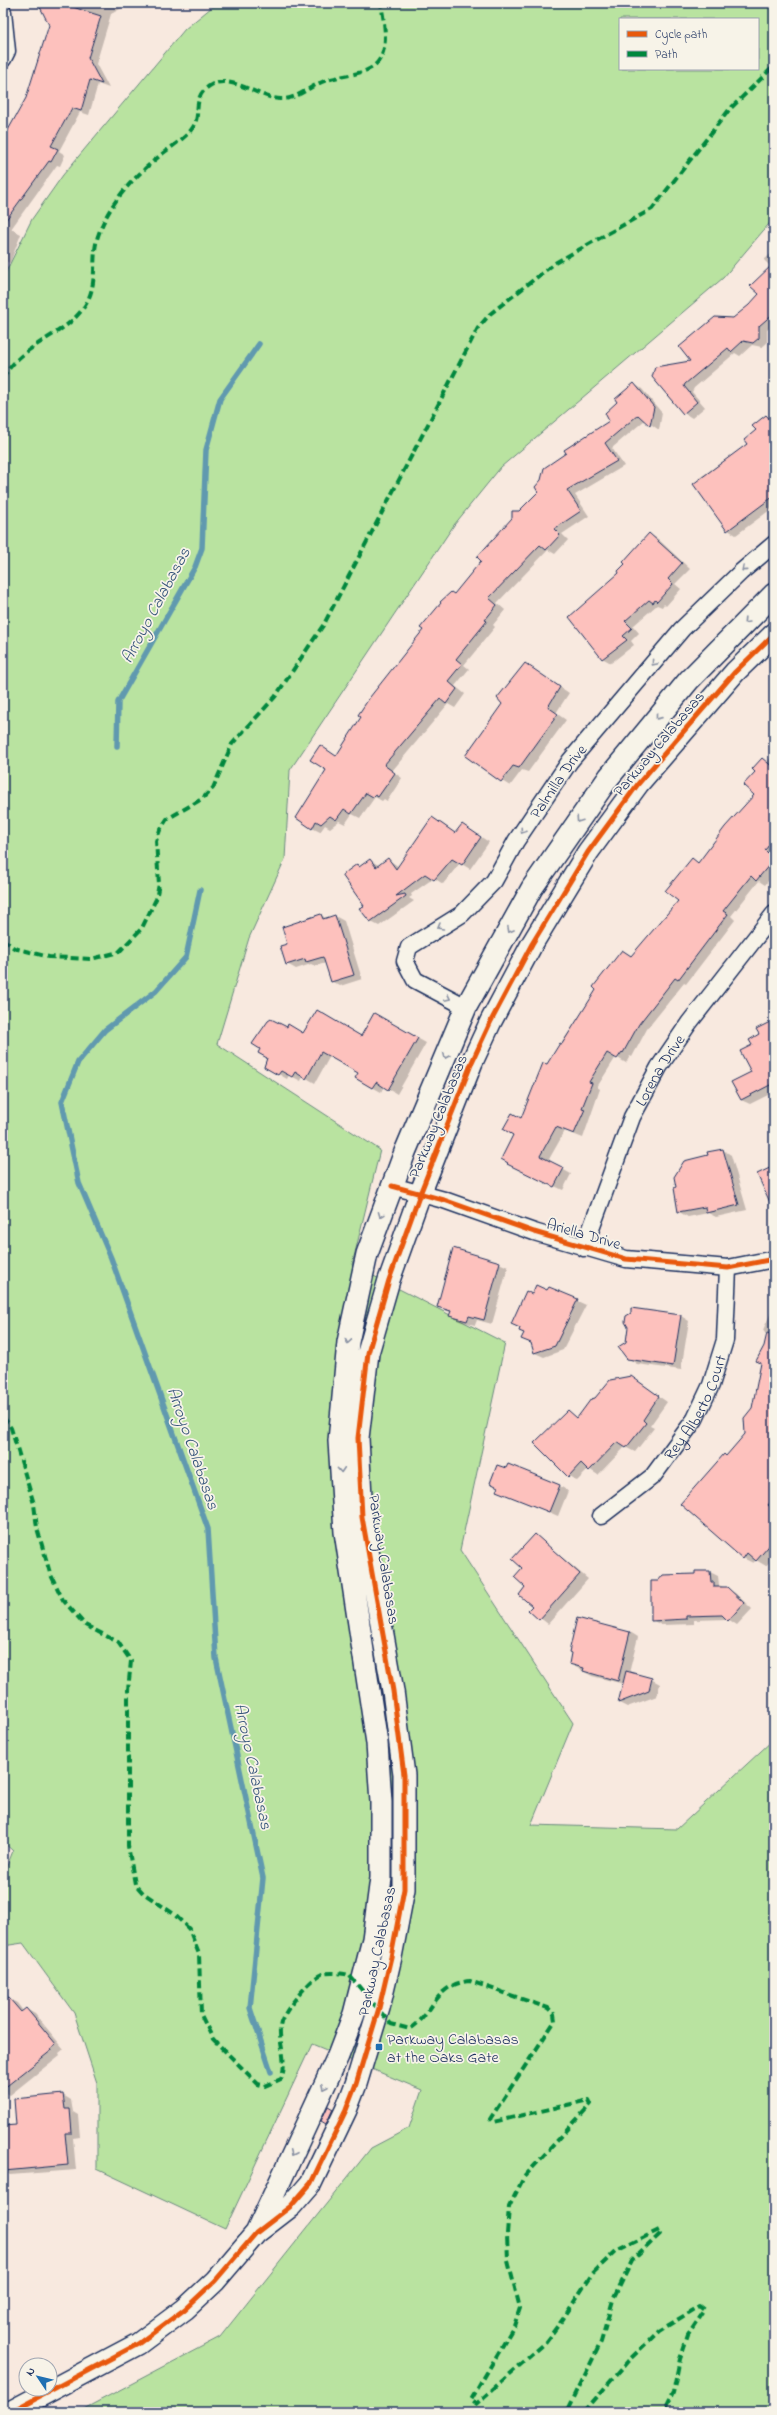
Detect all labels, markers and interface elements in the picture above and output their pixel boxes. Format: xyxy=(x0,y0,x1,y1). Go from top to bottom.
legend xyxy=(619,18,759,70)
text: Cycle path xyxy=(655,26,707,45)
text: Path xyxy=(655,46,678,64)
water label: Arroyo Calabasas xyxy=(115,543,198,669)
one-way arrow xyxy=(742,564,749,571)
one-way arrow xyxy=(743,616,751,624)
one-way arrow xyxy=(652,658,659,665)
street label: Parkway Calabasas xyxy=(608,686,711,802)
one-way arrow xyxy=(656,712,663,720)
street label: Palmilla Drive xyxy=(524,739,594,824)
one-way arrow xyxy=(576,816,584,823)
one-way arrow xyxy=(520,827,528,834)
one-way arrow xyxy=(437,923,444,930)
one-way arrow xyxy=(507,925,514,933)
one-way arrow xyxy=(444,993,451,1001)
street label: Lorena Drive xyxy=(630,1029,692,1111)
street label: Parkway Calabasas xyxy=(403,1051,475,1182)
one-way arrow xyxy=(443,1052,451,1059)
one-way arrow xyxy=(378,1212,386,1219)
street label: Ariella Drive xyxy=(543,1213,624,1257)
one-way arrow xyxy=(345,1338,353,1344)
street label: Rey Alberto Court xyxy=(659,1352,734,1466)
water label: Arroyo Calabasas xyxy=(159,1384,225,1514)
one-way arrow xyxy=(336,1467,345,1473)
street label: Parkway Calabasas xyxy=(361,1492,405,1626)
water label: Arroyo Calabasas xyxy=(226,1701,278,1832)
street label: Parkway Calabasas xyxy=(353,1885,403,2018)
place label: Parkway Calabasas at the Oaks Gate xyxy=(387,2028,519,2070)
marker: Parkway Calabasas at the Oaks Gate xyxy=(374,2042,384,2052)
one-way arrow xyxy=(321,2082,329,2090)
one-way arrow xyxy=(290,2148,298,2156)
north arrow xyxy=(18,2357,58,2397)
text: N xyxy=(22,2364,39,2379)

